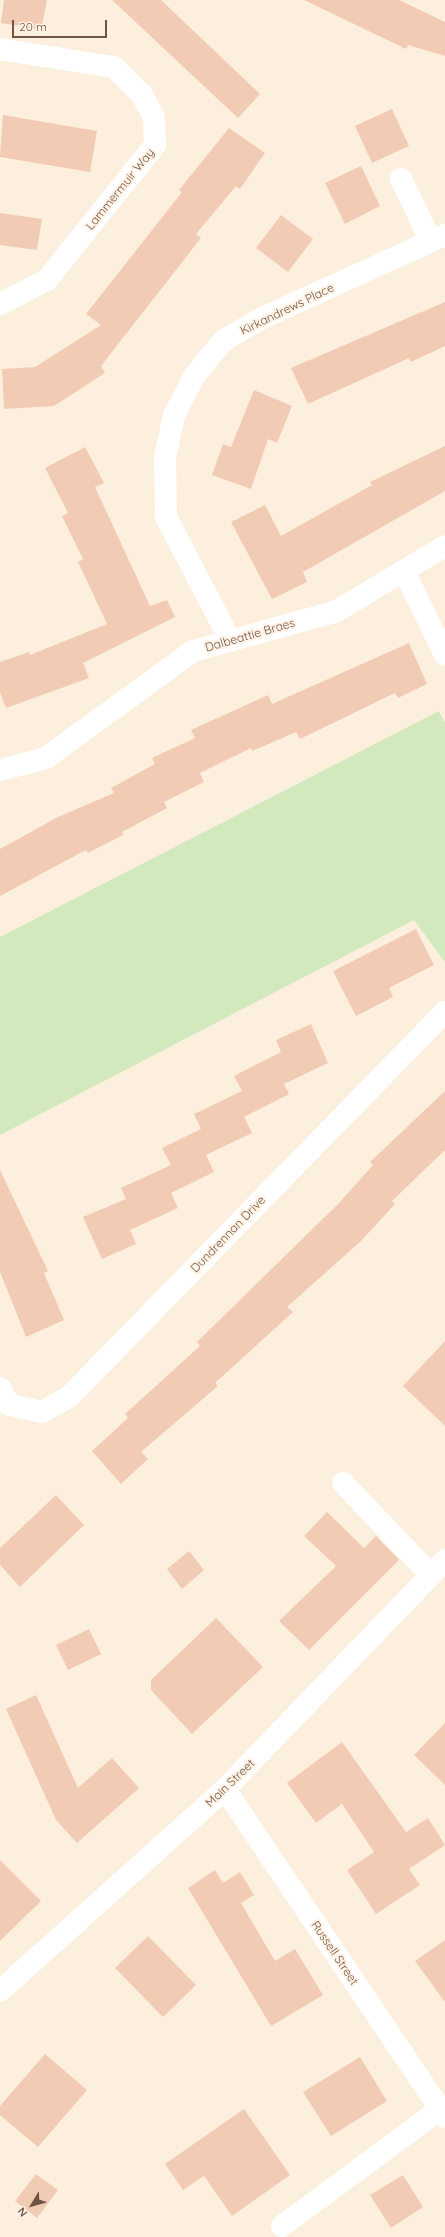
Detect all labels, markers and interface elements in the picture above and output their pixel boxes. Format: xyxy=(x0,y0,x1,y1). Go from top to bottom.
scale bar xyxy=(14,12,109,38)
text: 20 m xyxy=(19,19,47,34)
street label: Lammermuir Way xyxy=(83,145,157,233)
street label: Kirkandrews Place xyxy=(238,280,336,338)
street label: Dalbeattie Braes xyxy=(203,615,297,655)
street label: Dundrennan Drive xyxy=(188,1193,268,1275)
street label: Main Street xyxy=(202,1756,258,1810)
street label: Russell Street xyxy=(308,1918,362,1988)
north arrow xyxy=(12,2185,52,2225)
text: N xyxy=(14,2205,30,2220)

